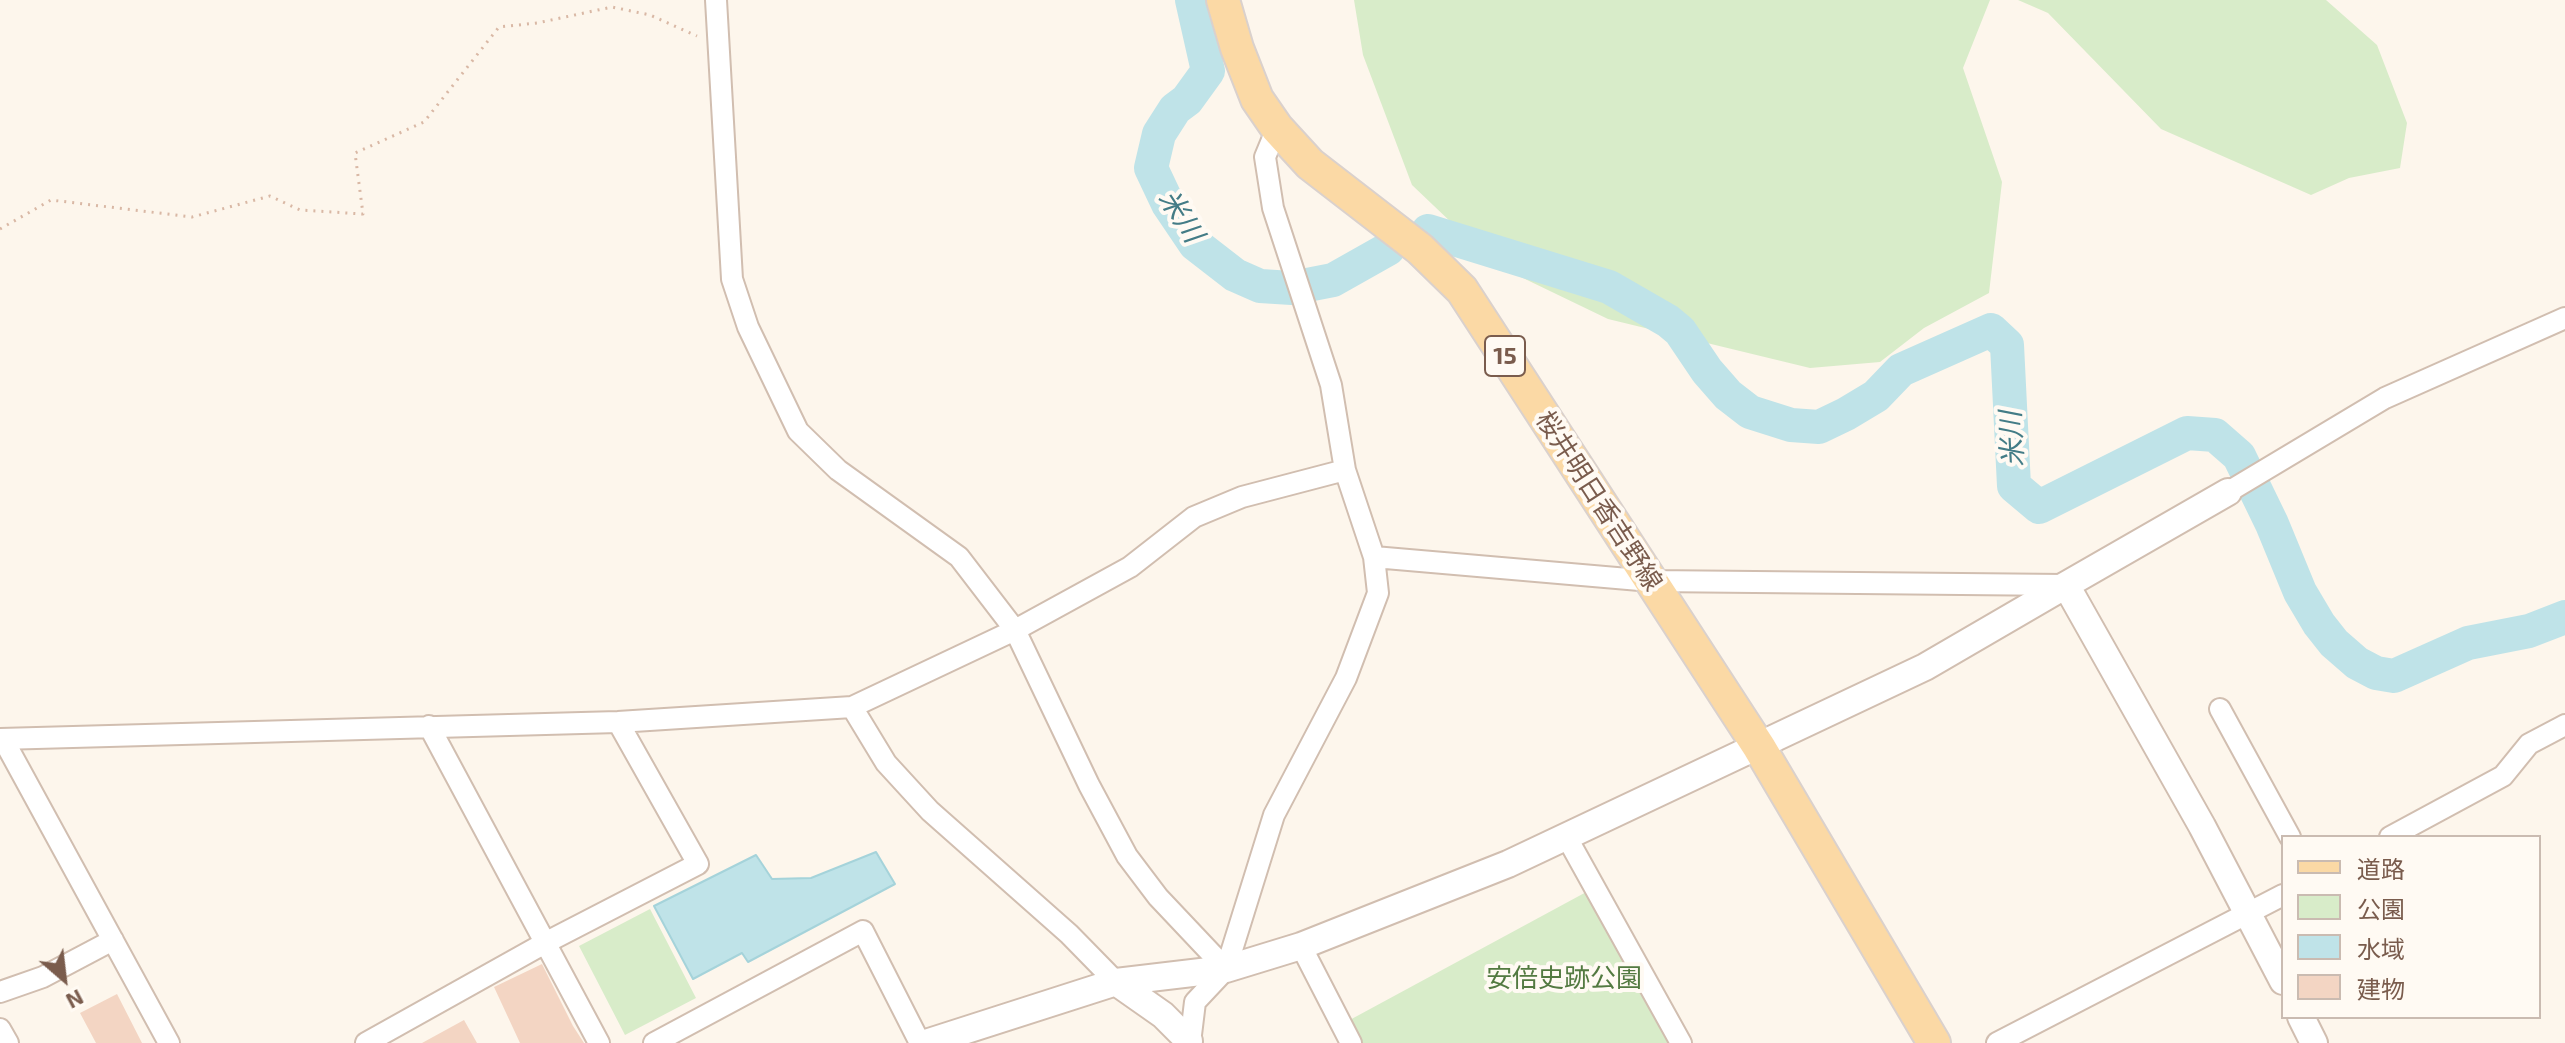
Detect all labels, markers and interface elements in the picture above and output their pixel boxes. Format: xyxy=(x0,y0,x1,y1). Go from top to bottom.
water label: 米川 xyxy=(1152,183,1210,249)
road number: 15 xyxy=(1485,336,1525,376)
street label: 桜井明日香吉野線 xyxy=(1529,405,1669,597)
water label: 米川 xyxy=(1994,410,2030,468)
legend xyxy=(2281,835,2541,1019)
text: 道路 xyxy=(2357,854,2405,883)
text: 公園 xyxy=(2357,894,2405,923)
text: 水域 xyxy=(2357,934,2405,963)
north arrow xyxy=(24,939,104,1019)
park label: 安倍史跡公園 xyxy=(1486,962,1642,994)
text: 建物 xyxy=(2357,974,2405,1003)
text: N xyxy=(62,985,88,1015)

